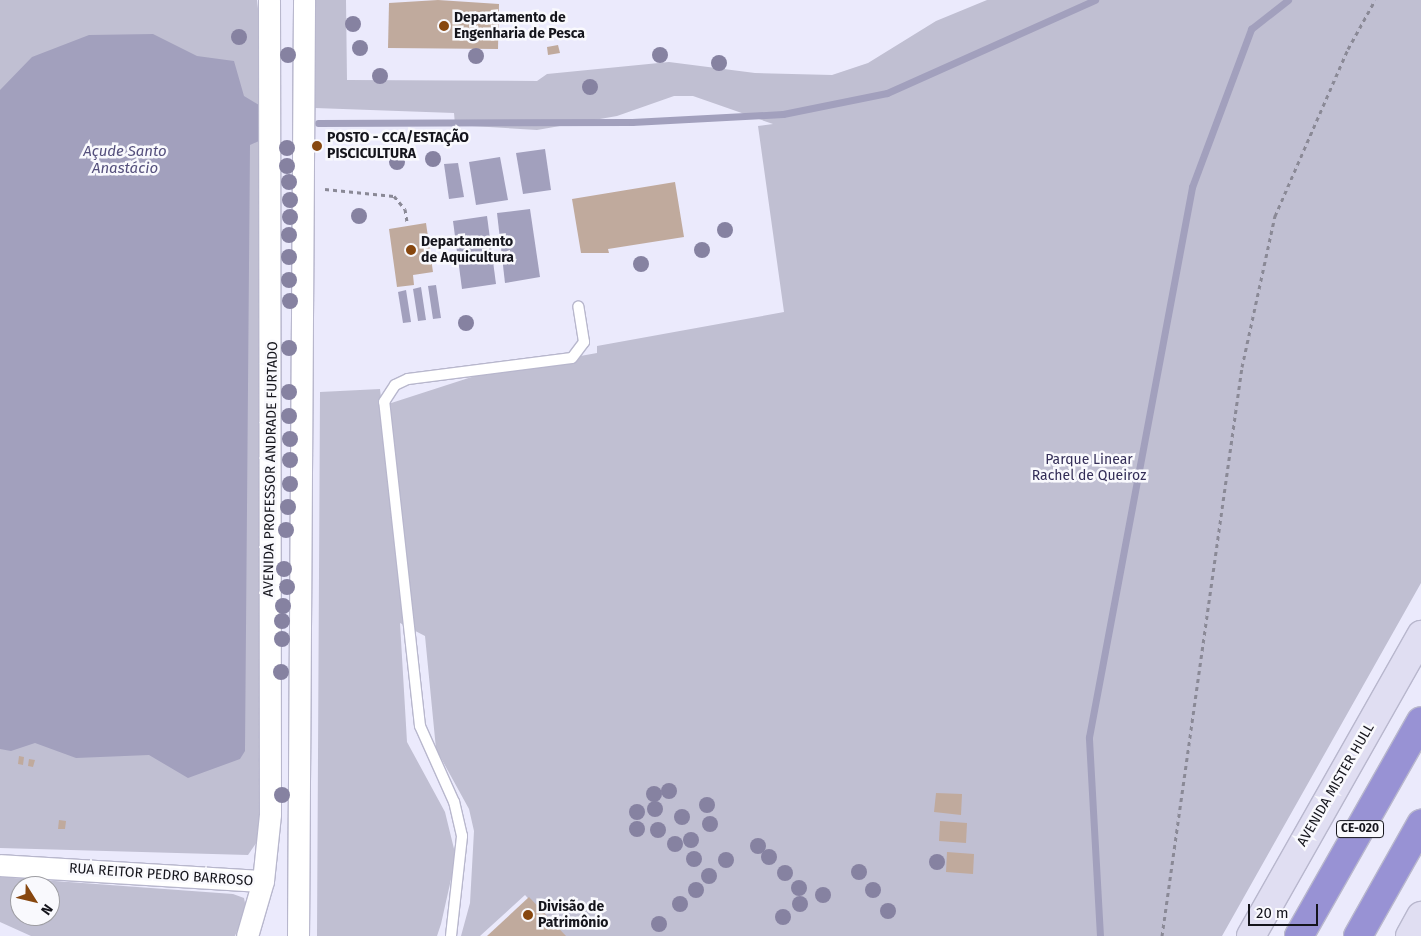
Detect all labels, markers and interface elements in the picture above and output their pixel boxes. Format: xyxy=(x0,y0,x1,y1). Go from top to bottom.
place label: Departamento de Engenharia de Pesca xyxy=(454,10,585,42)
marker: Departamento de Engenharia de Pesca xyxy=(438,20,450,32)
place label: POSTO - CCA/ESTAÇÃO PISCICULTURA xyxy=(327,130,469,162)
marker: POSTO - CCA/ESTAÇÃO PISCICULTURA xyxy=(311,140,323,152)
water label: Açude Santo Anastácio xyxy=(83,142,167,177)
place label: Departamento de Aquicultura xyxy=(421,234,514,266)
marker: Departamento de Aquicultura xyxy=(405,244,417,256)
street label: AVENIDA PROFESSOR ANDRADE FURTADO xyxy=(260,341,282,597)
park label: Parque Linear Rachel de Queiroz xyxy=(1032,452,1146,484)
street label: AVENIDA MISTER HULL xyxy=(1294,720,1378,850)
road number: CE-020 xyxy=(1335,820,1385,839)
street label: RUA REITOR PEDRO BARROSO xyxy=(68,860,254,890)
north arrow xyxy=(10,876,60,926)
scale bar xyxy=(1251,894,1321,926)
place label: Divisão de Patrimônio xyxy=(538,899,609,932)
text: N xyxy=(37,901,56,918)
text: 20 m xyxy=(1256,904,1289,922)
marker: Divisão de Patrimônio xyxy=(522,909,534,921)

